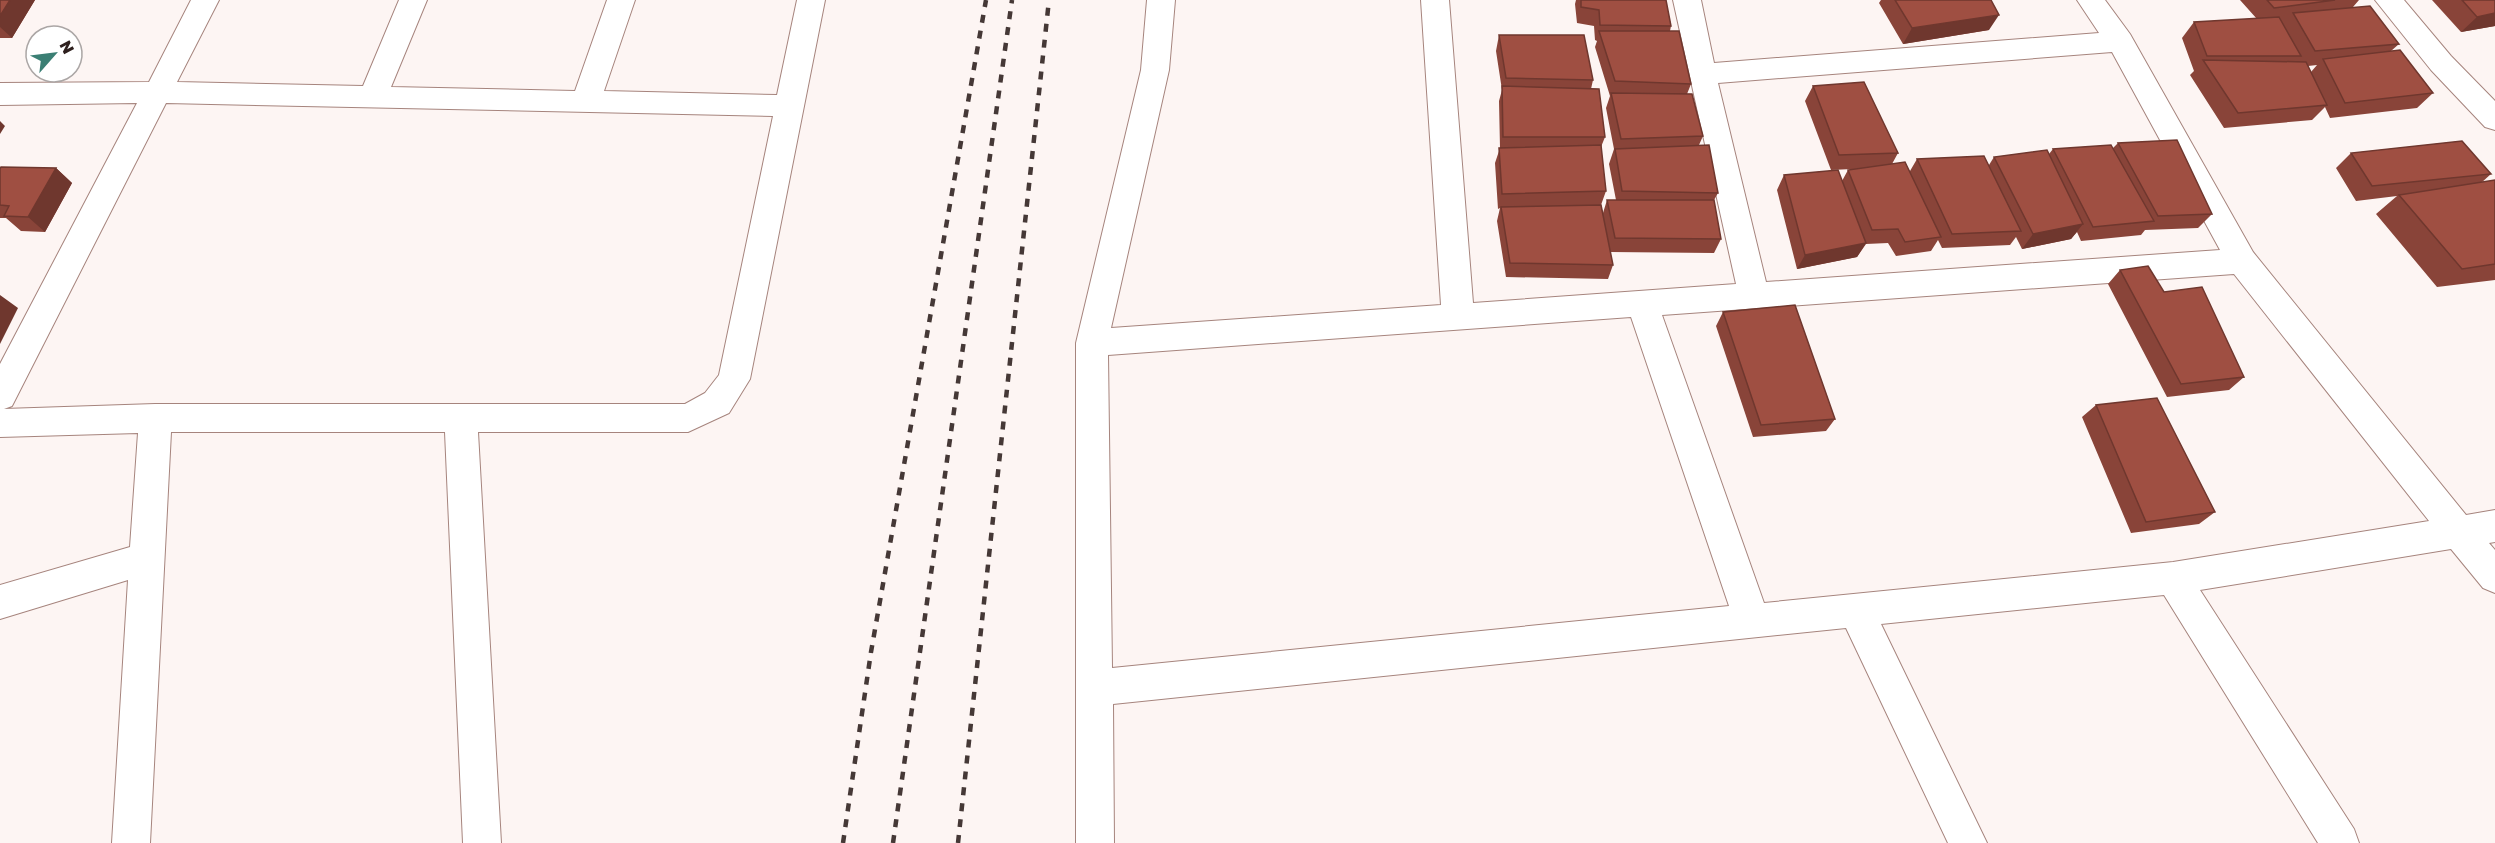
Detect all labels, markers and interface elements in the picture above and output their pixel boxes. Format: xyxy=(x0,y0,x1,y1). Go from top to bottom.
north arrow xyxy=(24,24,84,84)
text: N xyxy=(56,37,79,57)

